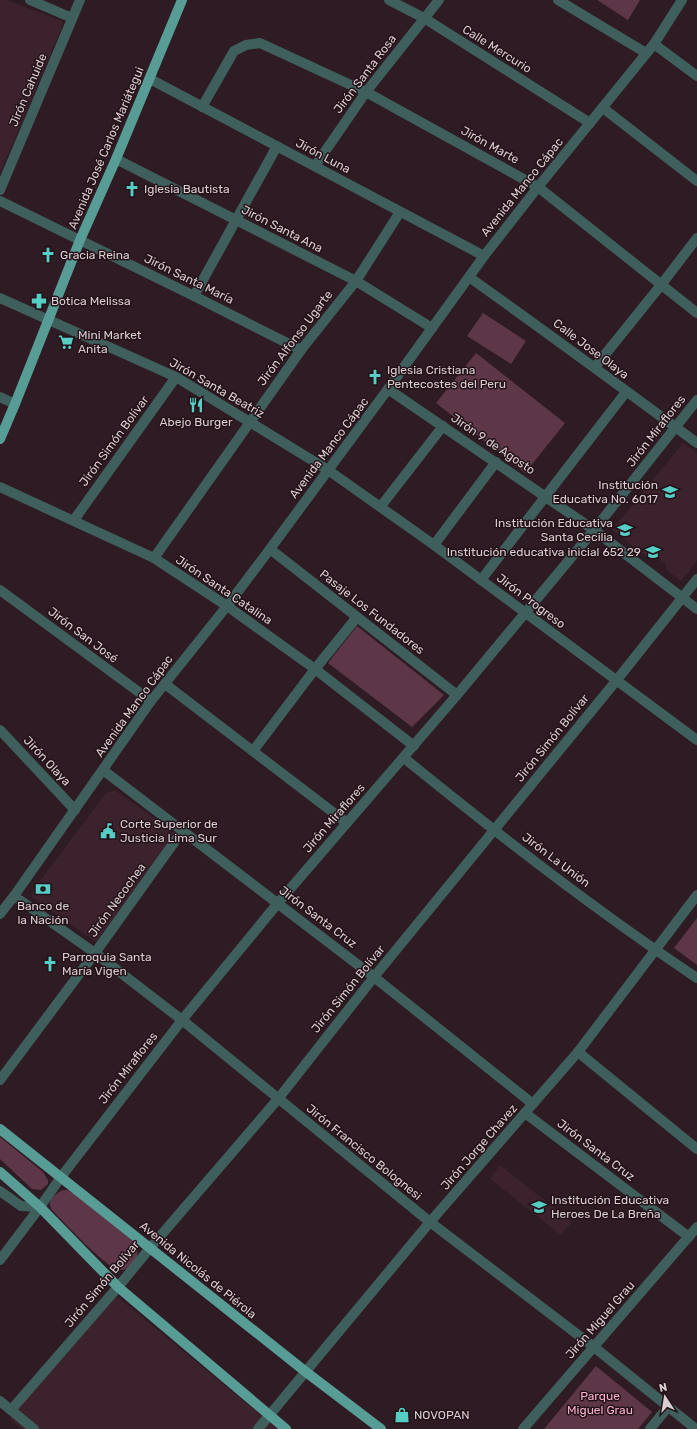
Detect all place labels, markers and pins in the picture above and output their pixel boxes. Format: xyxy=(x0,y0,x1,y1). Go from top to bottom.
church icon: Iglesia Bautista xyxy=(123,180,141,198)
place label: Iglesia Bautista xyxy=(144,182,230,196)
church icon: Gracia Reina xyxy=(39,246,57,264)
place label: Gracia Reina xyxy=(60,248,130,262)
pharmacy icon: Botica Melissa xyxy=(30,292,48,310)
place label: Botica Melissa xyxy=(51,294,131,308)
place label: Mini Market Anita xyxy=(78,328,142,356)
supermarket icon: Mini Market Anita xyxy=(57,333,75,351)
place label: Iglesia Cristiana Pentecostes del Peru xyxy=(387,363,506,391)
church icon: Iglesia Cristiana Pentecostes del Peru xyxy=(366,368,384,386)
restaurant icon: Abejo Burger xyxy=(187,396,205,414)
place label: Abejo Burger xyxy=(160,415,233,429)
place label: Institución Educativa No. 6017 xyxy=(552,478,658,506)
school or university icon: Institución Educativa No. 6017 xyxy=(661,483,679,501)
place label: Institución Educativa Santa Cecilia xyxy=(495,516,613,544)
school or university icon: Institución Educativa Santa Cecilia xyxy=(616,521,634,539)
school or university icon: Institución educativa inicial 652 29 xyxy=(644,543,662,561)
place label: Institución educativa inicial 652 29 xyxy=(447,545,641,559)
place label: Corte Superior de Justicia Lima Sur xyxy=(120,817,218,845)
public building icon: Corte Superior de Justicia Lima Sur xyxy=(99,822,117,840)
bank icon: Banco de la Nación xyxy=(34,880,52,898)
place label: Banco de la Nación xyxy=(17,899,69,927)
place label: Parroquia Santa María Vigen xyxy=(62,950,152,978)
church icon: Parroquia Santa María Vigen xyxy=(41,955,59,973)
place label: Institución Educativa Heroes De La Breña xyxy=(551,1193,669,1221)
school or university icon: Institución Educativa Heroes De La Breña xyxy=(530,1198,548,1216)
shop icon: NOVOPAN xyxy=(393,1406,411,1424)
place label: NOVOPAN xyxy=(414,1408,470,1422)

